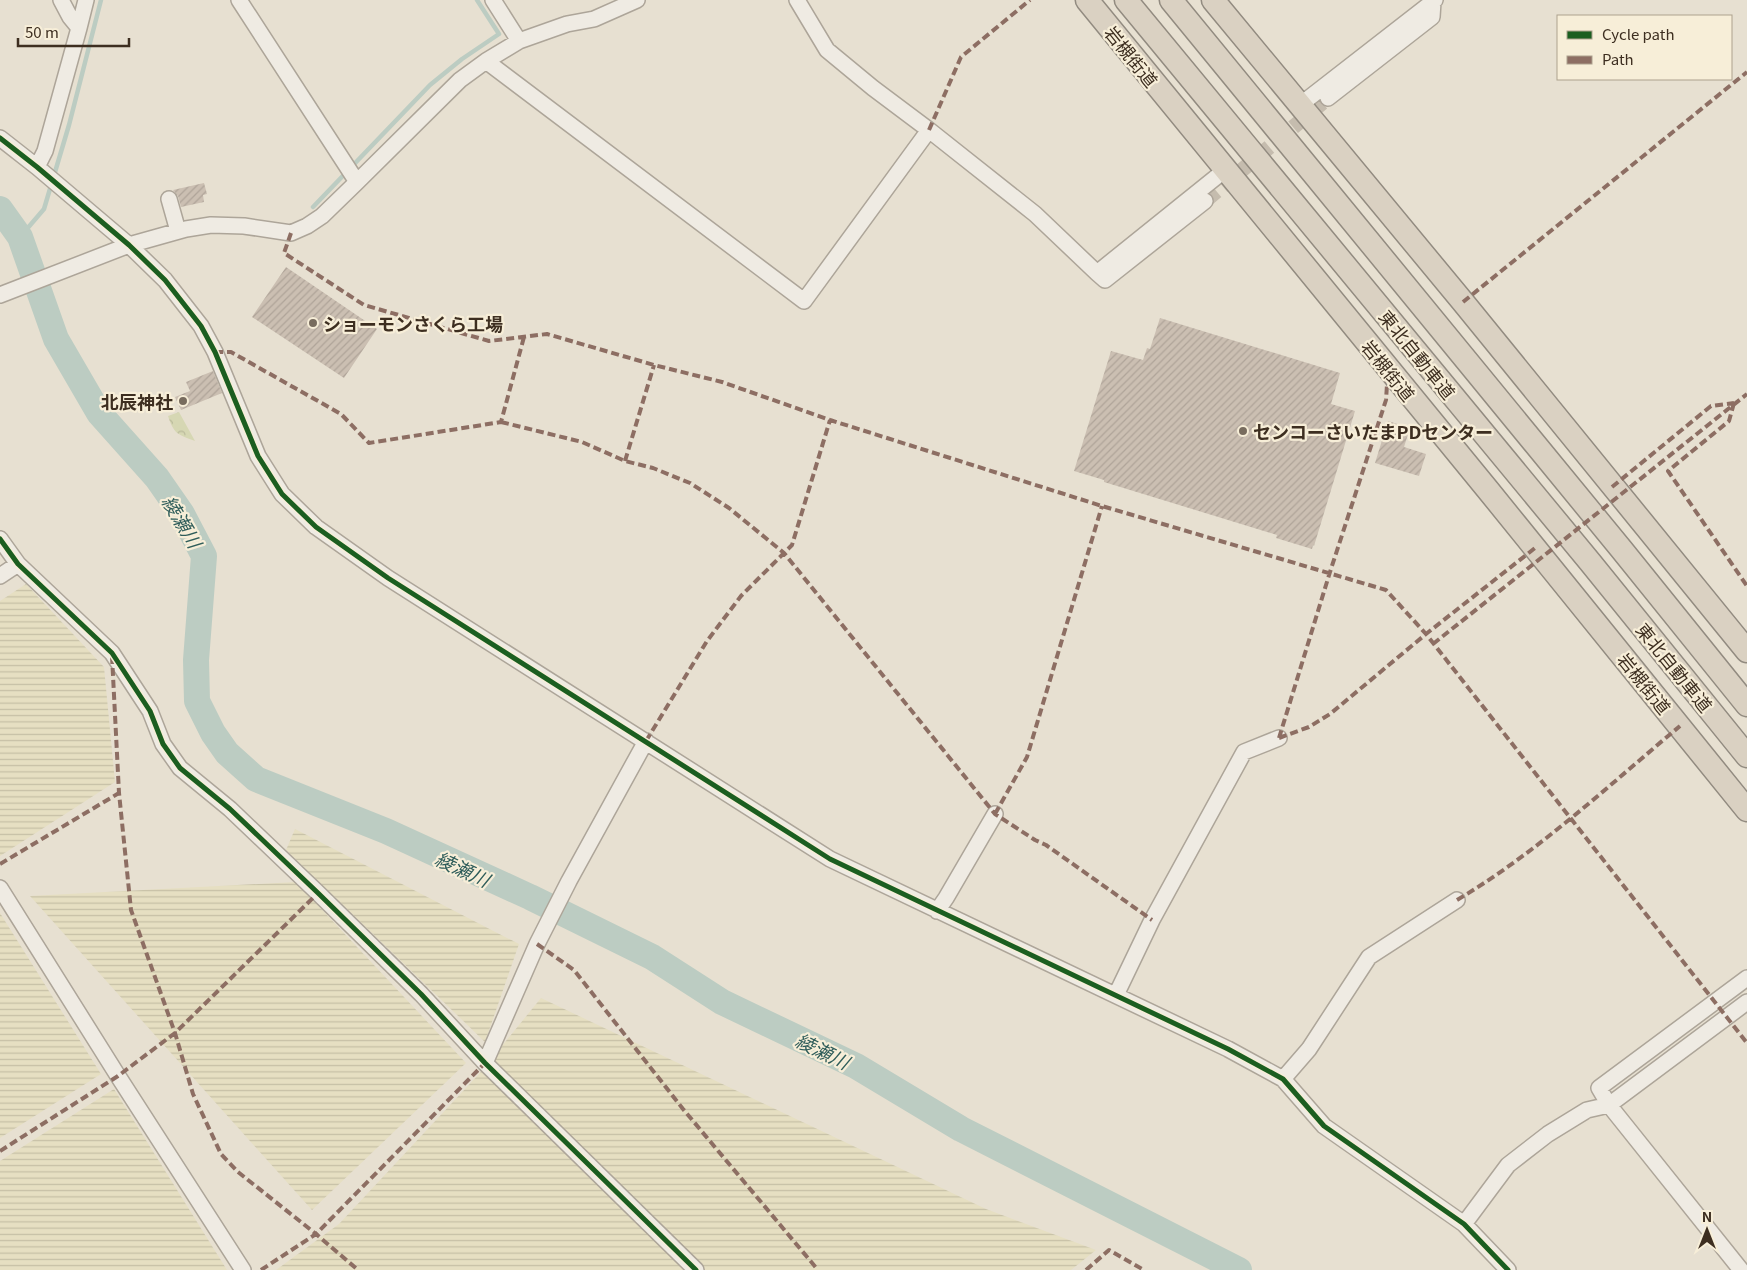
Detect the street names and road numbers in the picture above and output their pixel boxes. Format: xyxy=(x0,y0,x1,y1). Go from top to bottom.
street label: 岩槻街道 xyxy=(1099,20,1165,92)
street label: 東北自動車道 xyxy=(1374,304,1462,404)
street label: 岩槻街道 xyxy=(1356,334,1422,406)
street label: 東北自動車道 xyxy=(1631,617,1719,717)
street label: 岩槻街道 xyxy=(1612,647,1678,719)

